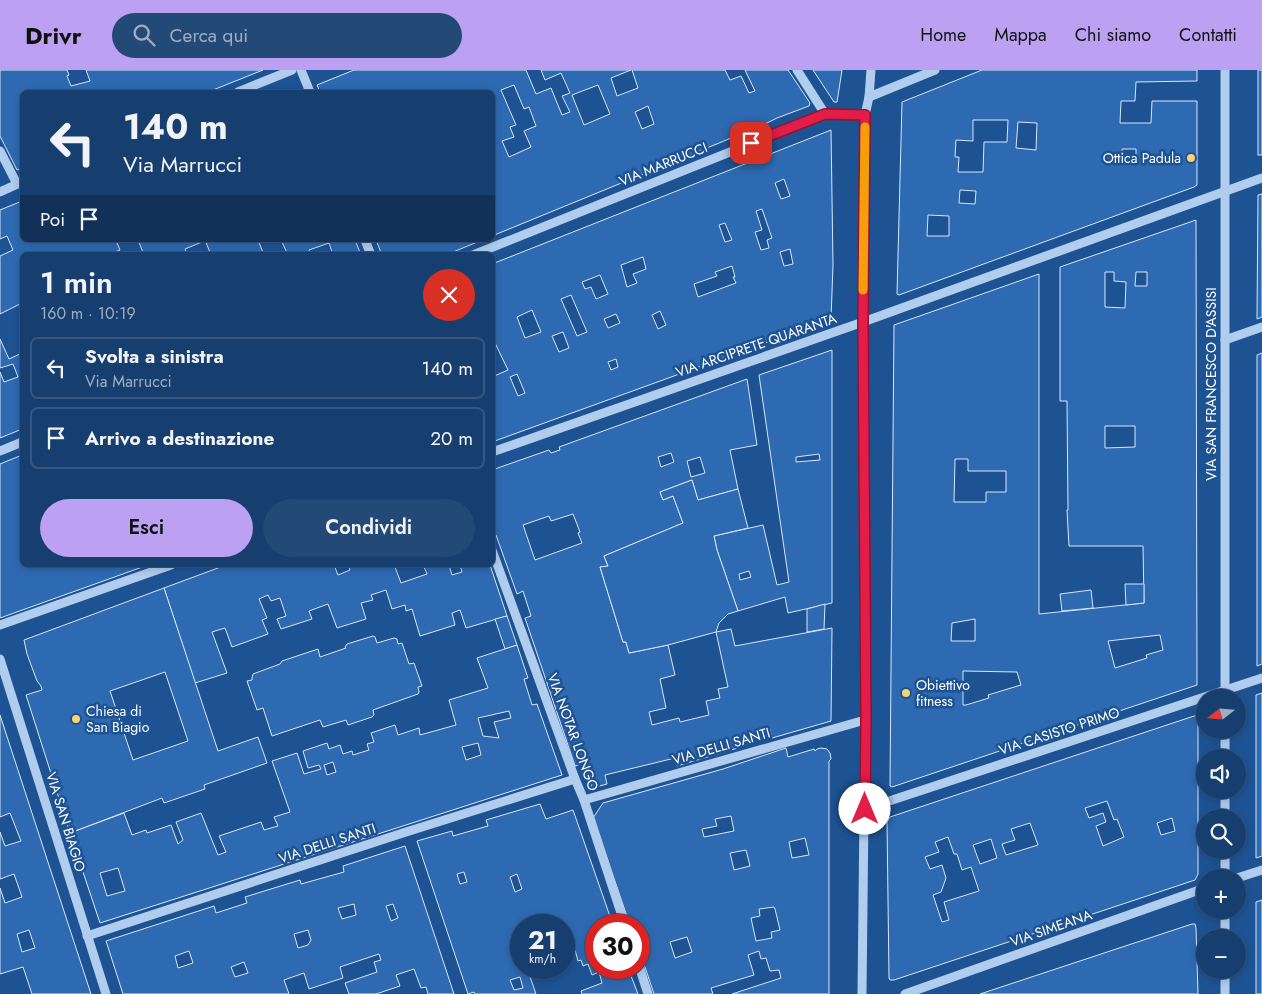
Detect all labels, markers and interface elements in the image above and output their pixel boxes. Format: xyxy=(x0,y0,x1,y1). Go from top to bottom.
search box xyxy=(112,13,462,58)
text: Drivr xyxy=(25,18,82,53)
icon: search xyxy=(130,21,158,49)
text: Cerca qui xyxy=(170,22,248,49)
text: Home xyxy=(920,22,966,48)
text: Mappa xyxy=(994,22,1047,48)
text: Chi siamo xyxy=(1075,22,1151,48)
text: Contatti xyxy=(1179,22,1237,48)
text: 140 m xyxy=(123,102,228,152)
icon: left xyxy=(40,110,105,175)
pin xyxy=(730,122,772,164)
icon: arrive xyxy=(737,129,765,157)
street label: VIA MARRUCCI xyxy=(616,137,710,191)
text: Via Marrucci xyxy=(123,148,242,180)
place label: Ottica Padula xyxy=(1103,148,1181,168)
marker: Ottica Padula xyxy=(1185,152,1197,164)
icon: arrive xyxy=(75,205,103,233)
text: Poi xyxy=(40,206,65,233)
text: 1 min xyxy=(40,261,113,304)
button: close xyxy=(423,269,475,321)
street label: VIA SAN FRANCESCO D'ASSISI xyxy=(1201,287,1221,481)
text: 160 m · 10:19 xyxy=(40,302,136,325)
street label: VIA ARCIPRETE QUARANTA xyxy=(673,308,840,382)
text: Svolta a sinistra xyxy=(85,343,224,370)
icon: left xyxy=(42,354,70,382)
text: 140 m xyxy=(421,355,473,382)
text: Via Marrucci xyxy=(85,370,172,393)
icon: arrive xyxy=(42,424,70,452)
text: Arrivo a destinazione xyxy=(85,425,274,452)
text: 20 m xyxy=(430,425,473,452)
button: Esci xyxy=(40,499,253,557)
button: Condividi xyxy=(263,499,475,557)
street label: VIA NOTAR LONGO xyxy=(542,670,604,794)
place label: Obiettivo fitness xyxy=(916,675,970,711)
marker: Obiettivo fitness xyxy=(900,687,912,699)
north arrow xyxy=(1196,689,1246,739)
map controls xyxy=(1196,689,1246,979)
place label: Chiesa di San Biagio xyxy=(86,701,150,737)
street label: VIA CASISTO PRIMO xyxy=(996,702,1122,760)
marker: Chiesa di San Biagio xyxy=(70,713,82,725)
street label: VIA DELLI SANTI xyxy=(670,722,772,770)
button: sound xyxy=(1196,749,1246,799)
street label: VIA SAN BIAGIO xyxy=(41,770,91,874)
position arrow xyxy=(838,782,890,834)
button: search xyxy=(1196,809,1246,859)
street label: VIA DELLI SANTI xyxy=(276,818,378,868)
button: + xyxy=(1196,869,1246,919)
street label: VIA SIMEANA xyxy=(1007,904,1095,951)
speed limit sign: 30 xyxy=(585,914,650,979)
text: 21 xyxy=(528,922,557,958)
button: − xyxy=(1196,929,1246,979)
text: km/h xyxy=(529,950,556,968)

